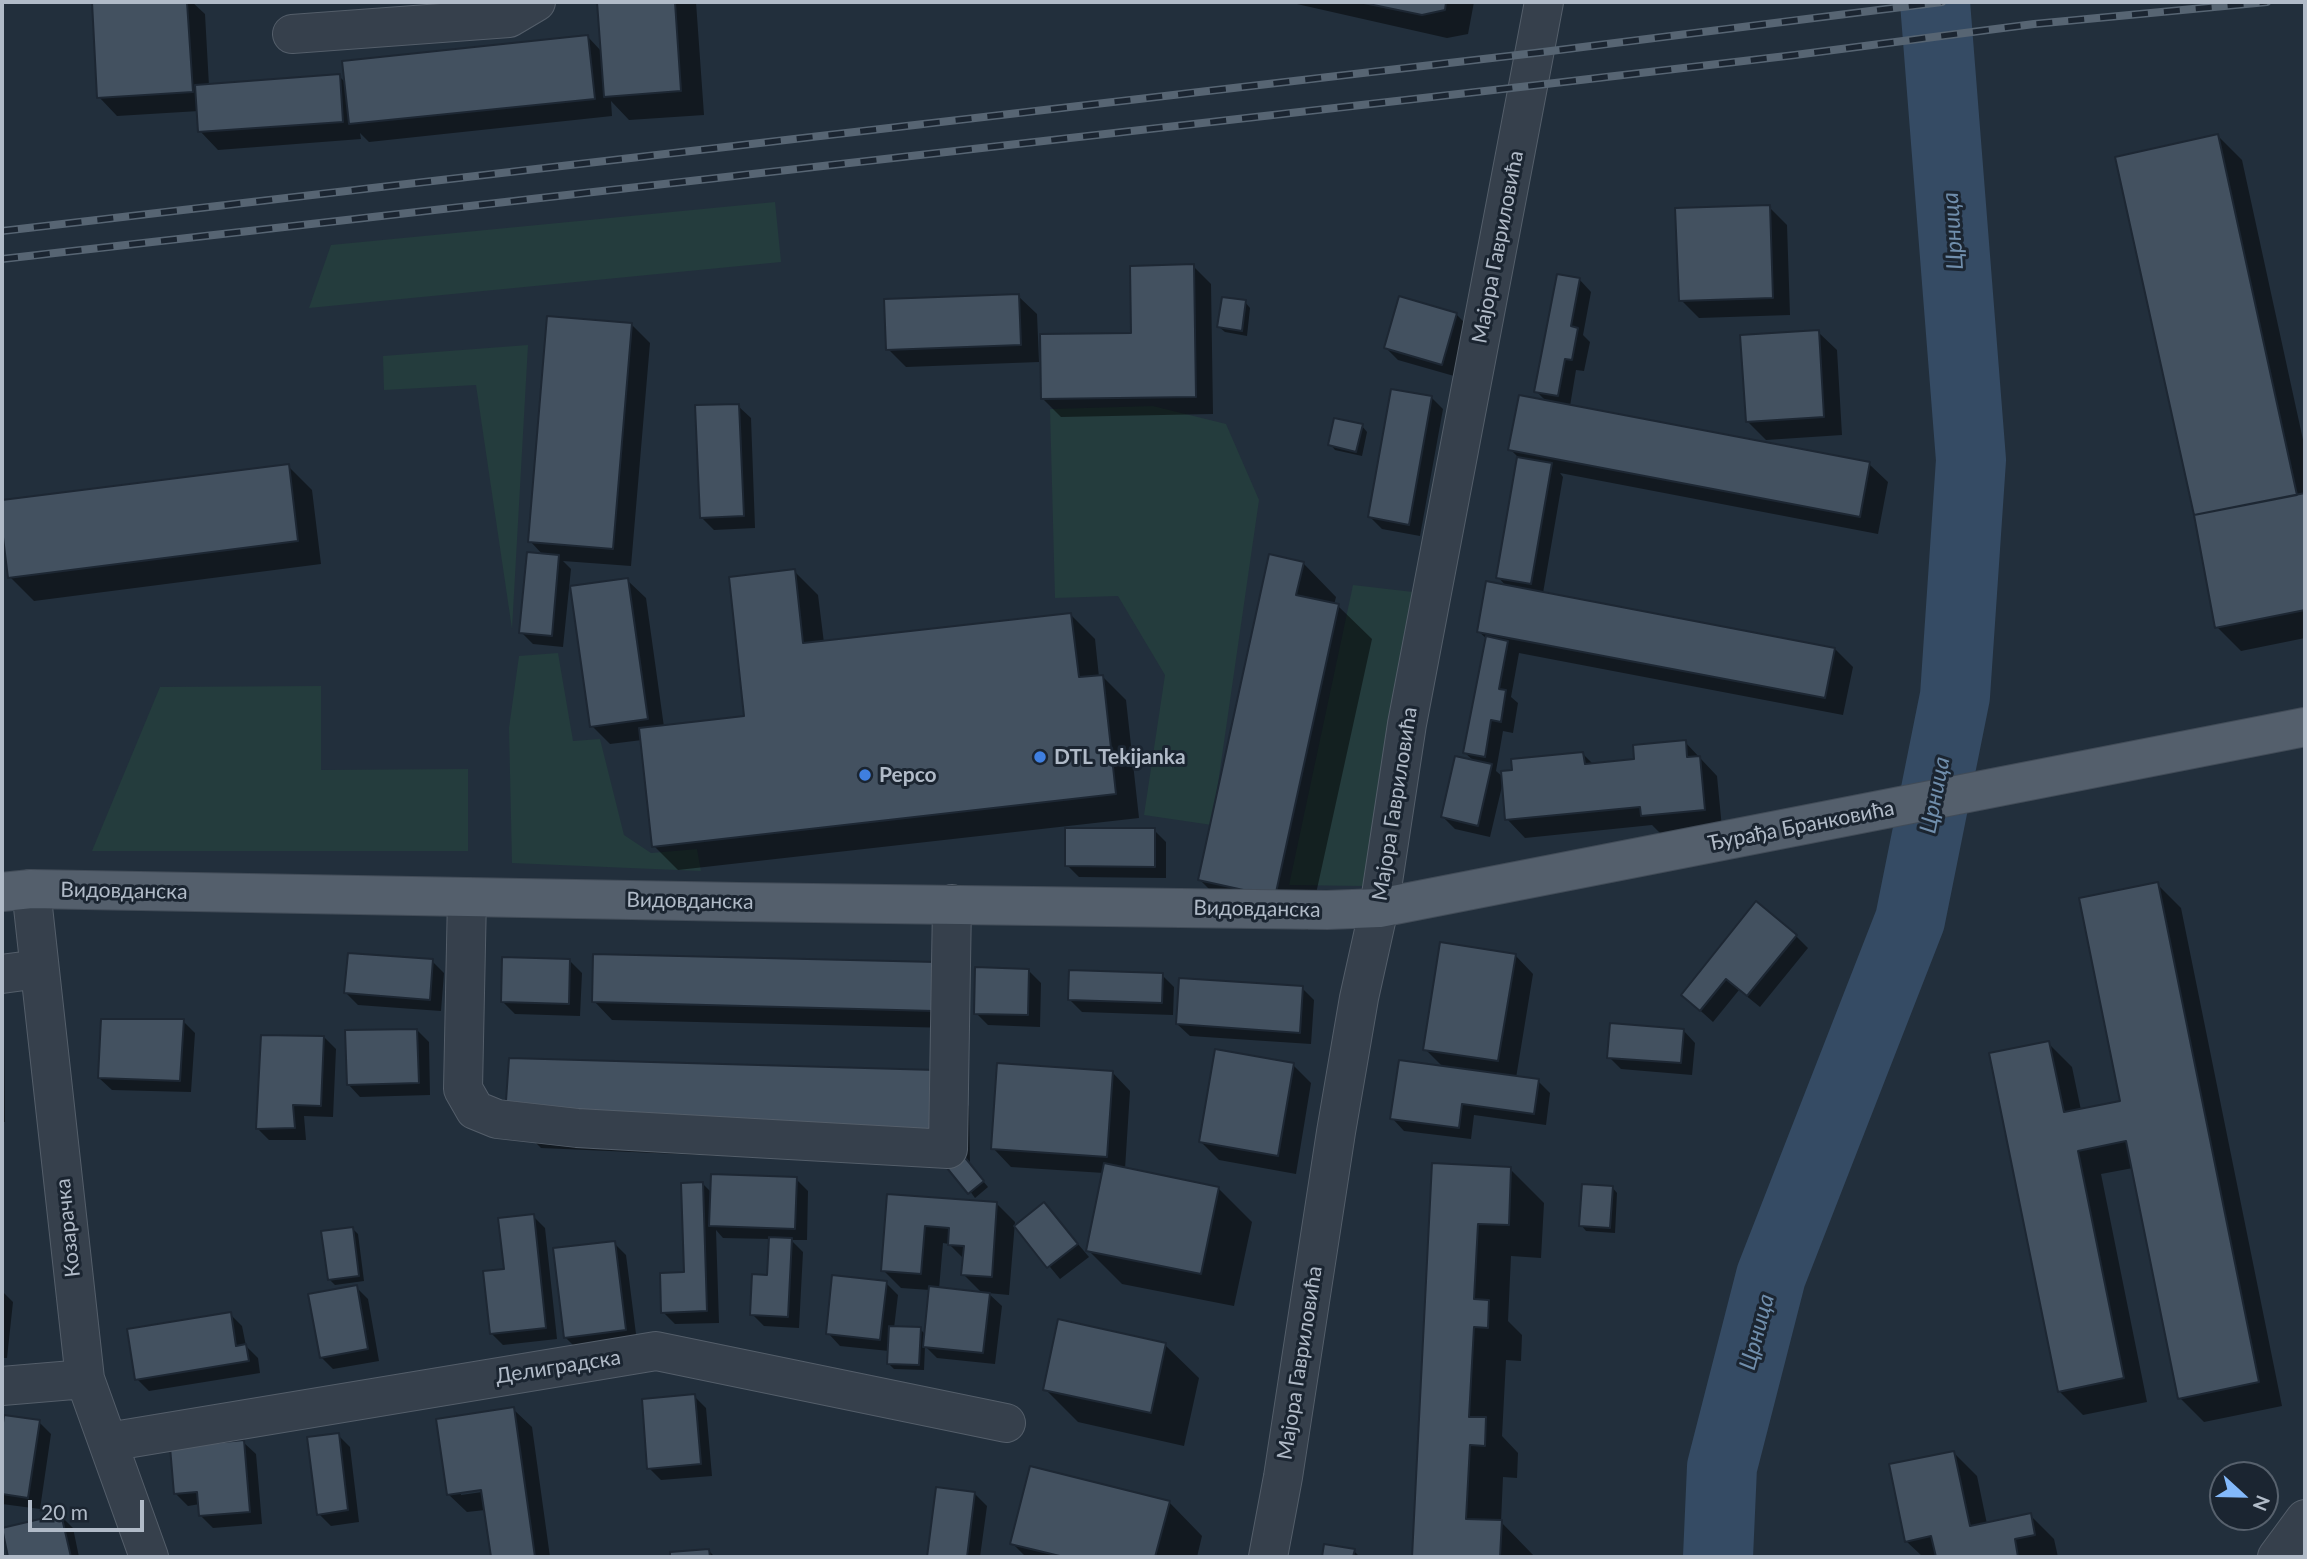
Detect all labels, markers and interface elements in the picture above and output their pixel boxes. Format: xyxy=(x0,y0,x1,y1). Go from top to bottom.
street label: Мајора Гавриловића xyxy=(1467,148,1529,346)
water label: Црница xyxy=(1937,191,1969,271)
street label: Мајора Гавриловића xyxy=(1367,705,1423,903)
place label: DTL Tekijanka xyxy=(1054,744,1186,770)
marker: DTL Tekijanka xyxy=(1032,749,1048,765)
water label: Црница xyxy=(1914,754,1956,836)
place label: Pepco xyxy=(879,762,937,788)
marker: Pepco xyxy=(857,767,873,783)
street label: Ђурађа Бранковића xyxy=(1706,796,1896,856)
street label: Видовданска xyxy=(60,877,188,905)
street label: Видовданска xyxy=(626,887,754,915)
street label: Видовданска xyxy=(1193,895,1321,923)
street label: Козарачка xyxy=(50,1177,86,1279)
street label: Мајора Гавриловића xyxy=(1272,1264,1328,1462)
water label: Црница xyxy=(1734,1291,1780,1373)
street label: Делиградска xyxy=(494,1345,622,1389)
north arrow xyxy=(2209,1461,2279,1531)
scale bar xyxy=(32,1486,147,1530)
text: N xyxy=(2249,1492,2275,1514)
text: 20 m xyxy=(41,1499,88,1524)

